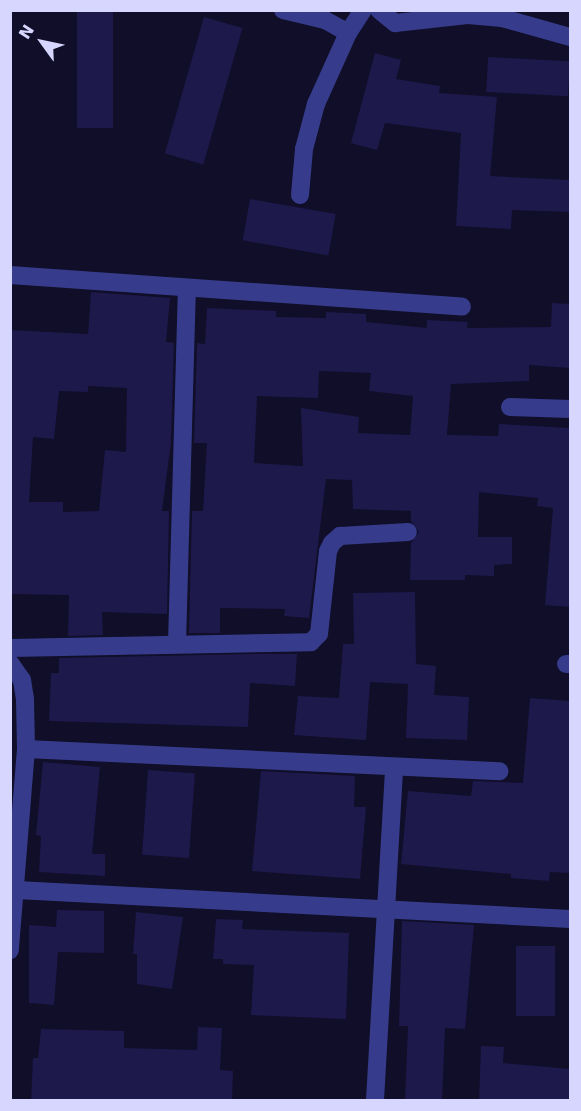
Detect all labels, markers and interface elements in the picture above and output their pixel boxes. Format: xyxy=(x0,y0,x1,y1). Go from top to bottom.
north arrow xyxy=(12,12,72,72)
text: N xyxy=(15,21,38,43)

